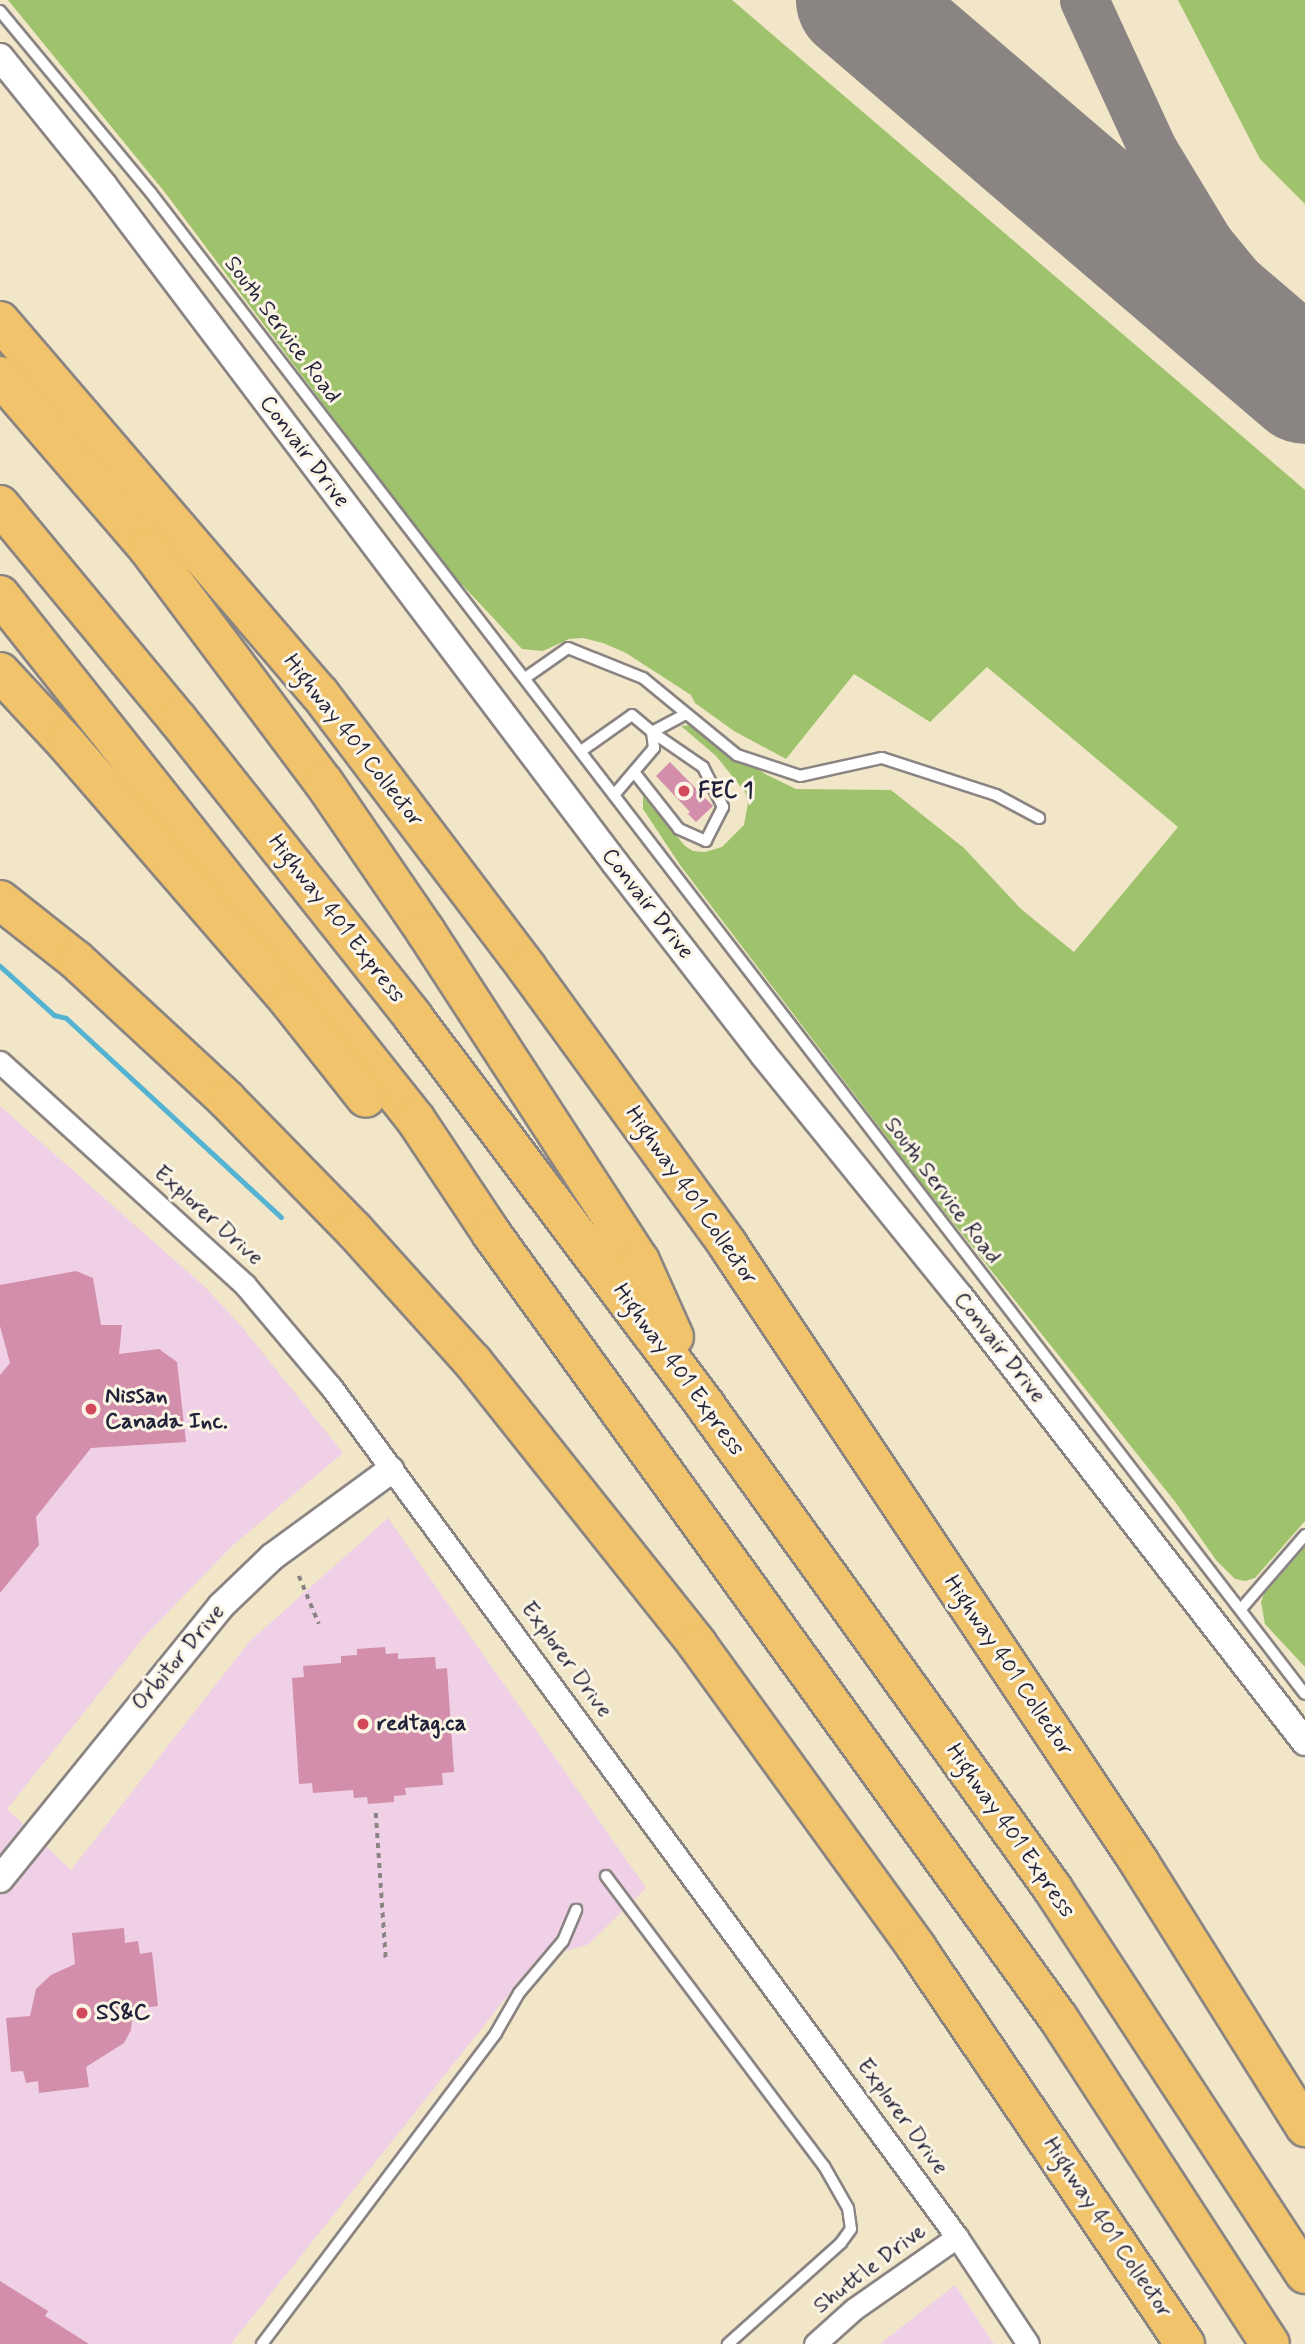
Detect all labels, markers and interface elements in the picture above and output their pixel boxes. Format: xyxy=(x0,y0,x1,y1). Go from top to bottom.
street label: South Service Road xyxy=(218,251,346,409)
street label: Convair Drive xyxy=(253,391,355,513)
street label: Highway 401 Collector xyxy=(277,649,429,833)
place label: FEC 1 xyxy=(698,777,754,805)
marker: FEC 1 xyxy=(676,783,692,799)
street label: Highway 401 Express xyxy=(262,829,410,1009)
street label: Convair Drive xyxy=(595,843,699,965)
street label: Highway 401 Collector xyxy=(619,1101,763,1291)
street label: South Service Road xyxy=(878,1112,1006,1270)
street label: Explorer Drive xyxy=(148,1160,268,1272)
street label: Highway 401 Express xyxy=(606,1278,750,1462)
street label: Convair Drive xyxy=(947,1287,1051,1409)
place label: Nissan Canada Inc. xyxy=(105,1382,228,1436)
marker: Nissan Canada Inc. xyxy=(83,1401,99,1417)
street label: Highway 401 Collector xyxy=(937,1570,1079,1762)
street label: Explorer Drive xyxy=(515,1597,617,1723)
street label: Orbitor Drive xyxy=(127,1600,231,1716)
place label: redtag.ca xyxy=(377,1710,466,1738)
marker: redtag.ca xyxy=(355,1716,371,1732)
street label: Highway 401 Express xyxy=(940,1739,1080,1923)
place label: SS&C xyxy=(96,1999,150,2027)
marker: SS&C xyxy=(74,2005,90,2021)
street label: Explorer Drive xyxy=(851,2054,953,2180)
street label: Highway 401 Collector xyxy=(1036,2132,1178,2324)
street label: Shuttle Drive xyxy=(809,2218,931,2320)

